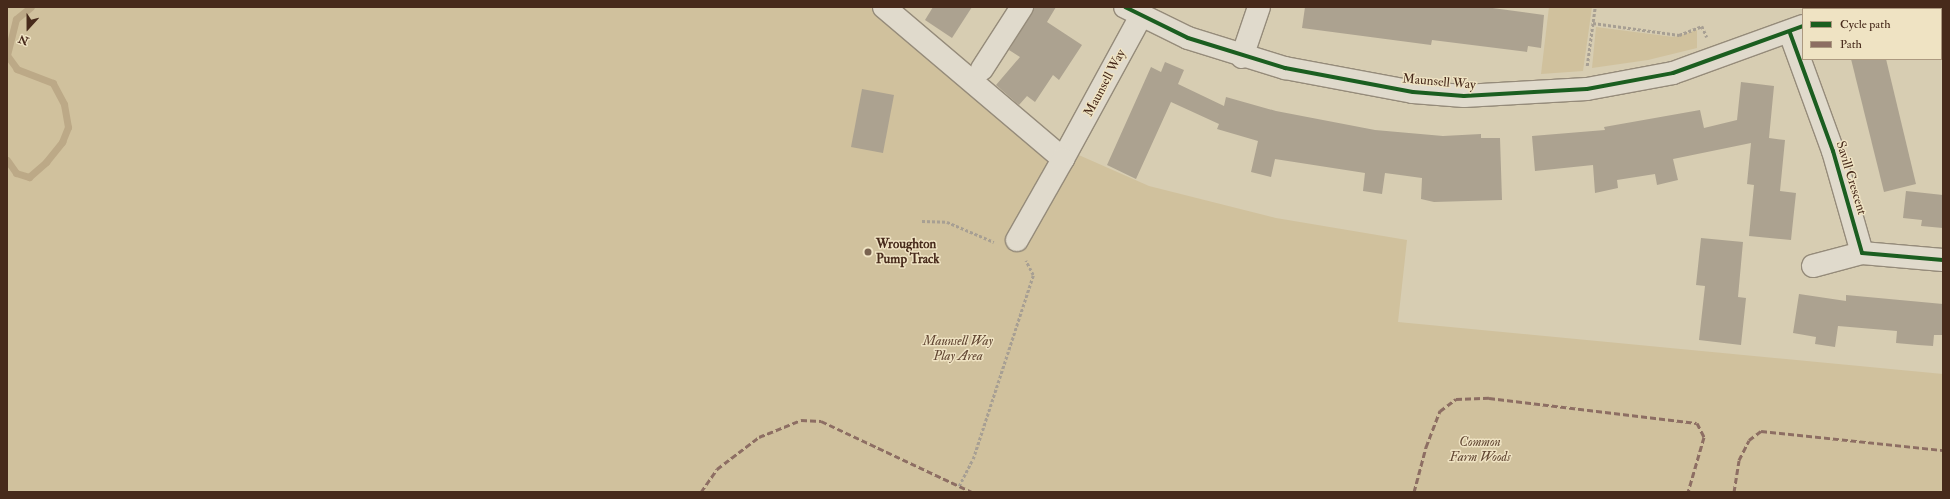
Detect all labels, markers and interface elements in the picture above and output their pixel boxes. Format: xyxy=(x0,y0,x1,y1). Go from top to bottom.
north arrow xyxy=(8,8,48,48)
legend xyxy=(1802,8,1942,60)
text: Cycle path xyxy=(1840,17,1890,32)
text: N xyxy=(17,32,30,48)
text: Path xyxy=(1840,37,1862,52)
street label: Maunsell Way xyxy=(1081,47,1129,119)
street label: Maunsell Way xyxy=(1402,71,1476,93)
street label: Savill Crescent xyxy=(1832,139,1870,217)
place label: Wroughton Pump Track xyxy=(876,237,940,268)
marker: Wroughton Pump Track xyxy=(863,247,873,257)
park label: Maunsell Way Play Area xyxy=(923,334,993,365)
park label: Common Farm Woods xyxy=(1449,435,1511,466)

